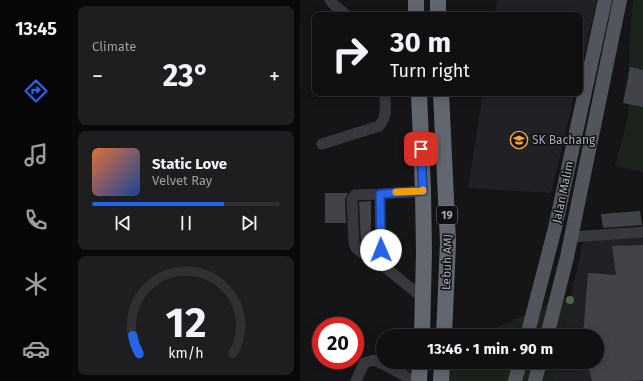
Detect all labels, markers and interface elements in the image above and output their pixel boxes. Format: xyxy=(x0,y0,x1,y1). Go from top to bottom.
text: 13:45 xyxy=(15,18,57,40)
text: 30 m xyxy=(390,26,451,59)
icon: right xyxy=(324,28,376,80)
text: Climate xyxy=(92,39,136,54)
text: 23° xyxy=(163,58,209,94)
text: Turn right xyxy=(390,60,470,82)
text: − xyxy=(92,63,103,90)
text: + xyxy=(269,63,280,90)
icon: directions xyxy=(22,77,50,105)
school or university icon: SK Bachang xyxy=(509,130,529,150)
pin xyxy=(404,132,438,166)
place label: SK Bachang xyxy=(532,133,596,147)
icon: arrive xyxy=(410,138,432,160)
icon: music xyxy=(22,141,50,169)
text: Static Love xyxy=(152,155,227,173)
street label: Jalan Malim xyxy=(550,160,576,224)
text: Velvet Ray xyxy=(152,173,212,188)
icon: phone xyxy=(22,206,50,234)
road number: 19 xyxy=(437,206,457,224)
icon: previous xyxy=(112,212,134,234)
icon: pause xyxy=(175,212,197,234)
icon: next xyxy=(238,212,260,234)
position arrow xyxy=(360,229,402,271)
street label: Lebuh AMJ xyxy=(439,234,455,290)
icon: climate xyxy=(22,270,50,298)
text: 12 xyxy=(166,297,206,347)
speed limit sign: 20 xyxy=(312,317,364,369)
icon: car xyxy=(22,335,50,363)
text: 13:46 · 1 min · 90 m xyxy=(427,340,553,358)
text: km/h xyxy=(168,344,204,361)

